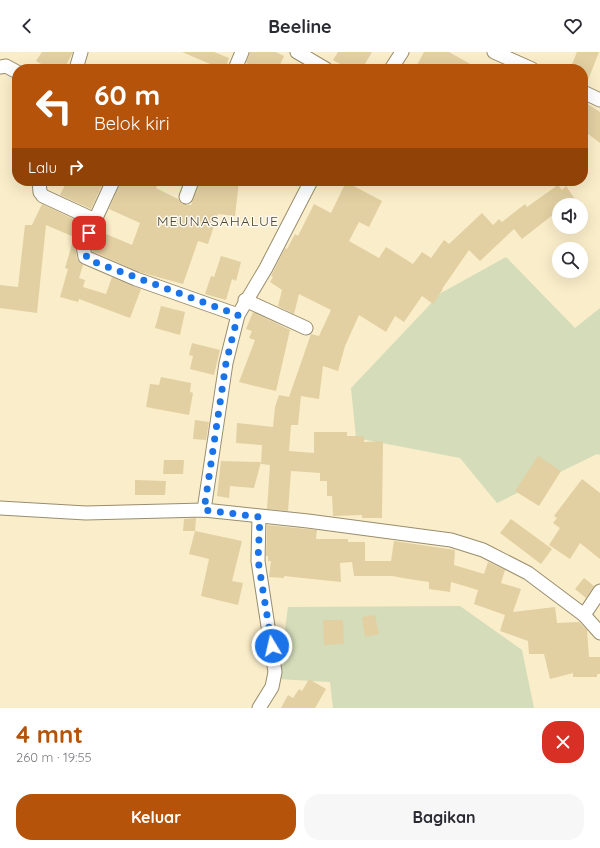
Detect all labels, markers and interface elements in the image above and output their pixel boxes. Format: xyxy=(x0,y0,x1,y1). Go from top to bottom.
icon: back xyxy=(16,15,38,37)
text: Beeline xyxy=(268,15,332,38)
icon: heart xyxy=(562,15,584,37)
text: 60 m xyxy=(94,77,160,112)
icon: left xyxy=(28,80,80,132)
text: Belok kiri xyxy=(94,112,170,135)
icon: right xyxy=(65,156,87,178)
text: Lalu xyxy=(28,158,57,177)
map controls xyxy=(552,198,588,278)
button: sound xyxy=(552,198,588,234)
district label: MEUNASAHALUE xyxy=(157,212,279,230)
pin xyxy=(72,216,106,250)
icon: arrive xyxy=(78,222,100,244)
button: search xyxy=(552,242,588,278)
position arrow xyxy=(251,625,293,667)
text: 4 mnt xyxy=(16,719,83,749)
button: close xyxy=(542,721,584,763)
text: 260 m · 19:55 xyxy=(16,749,92,765)
button: Keluar xyxy=(16,794,296,840)
button: Bagikan xyxy=(304,794,584,840)

